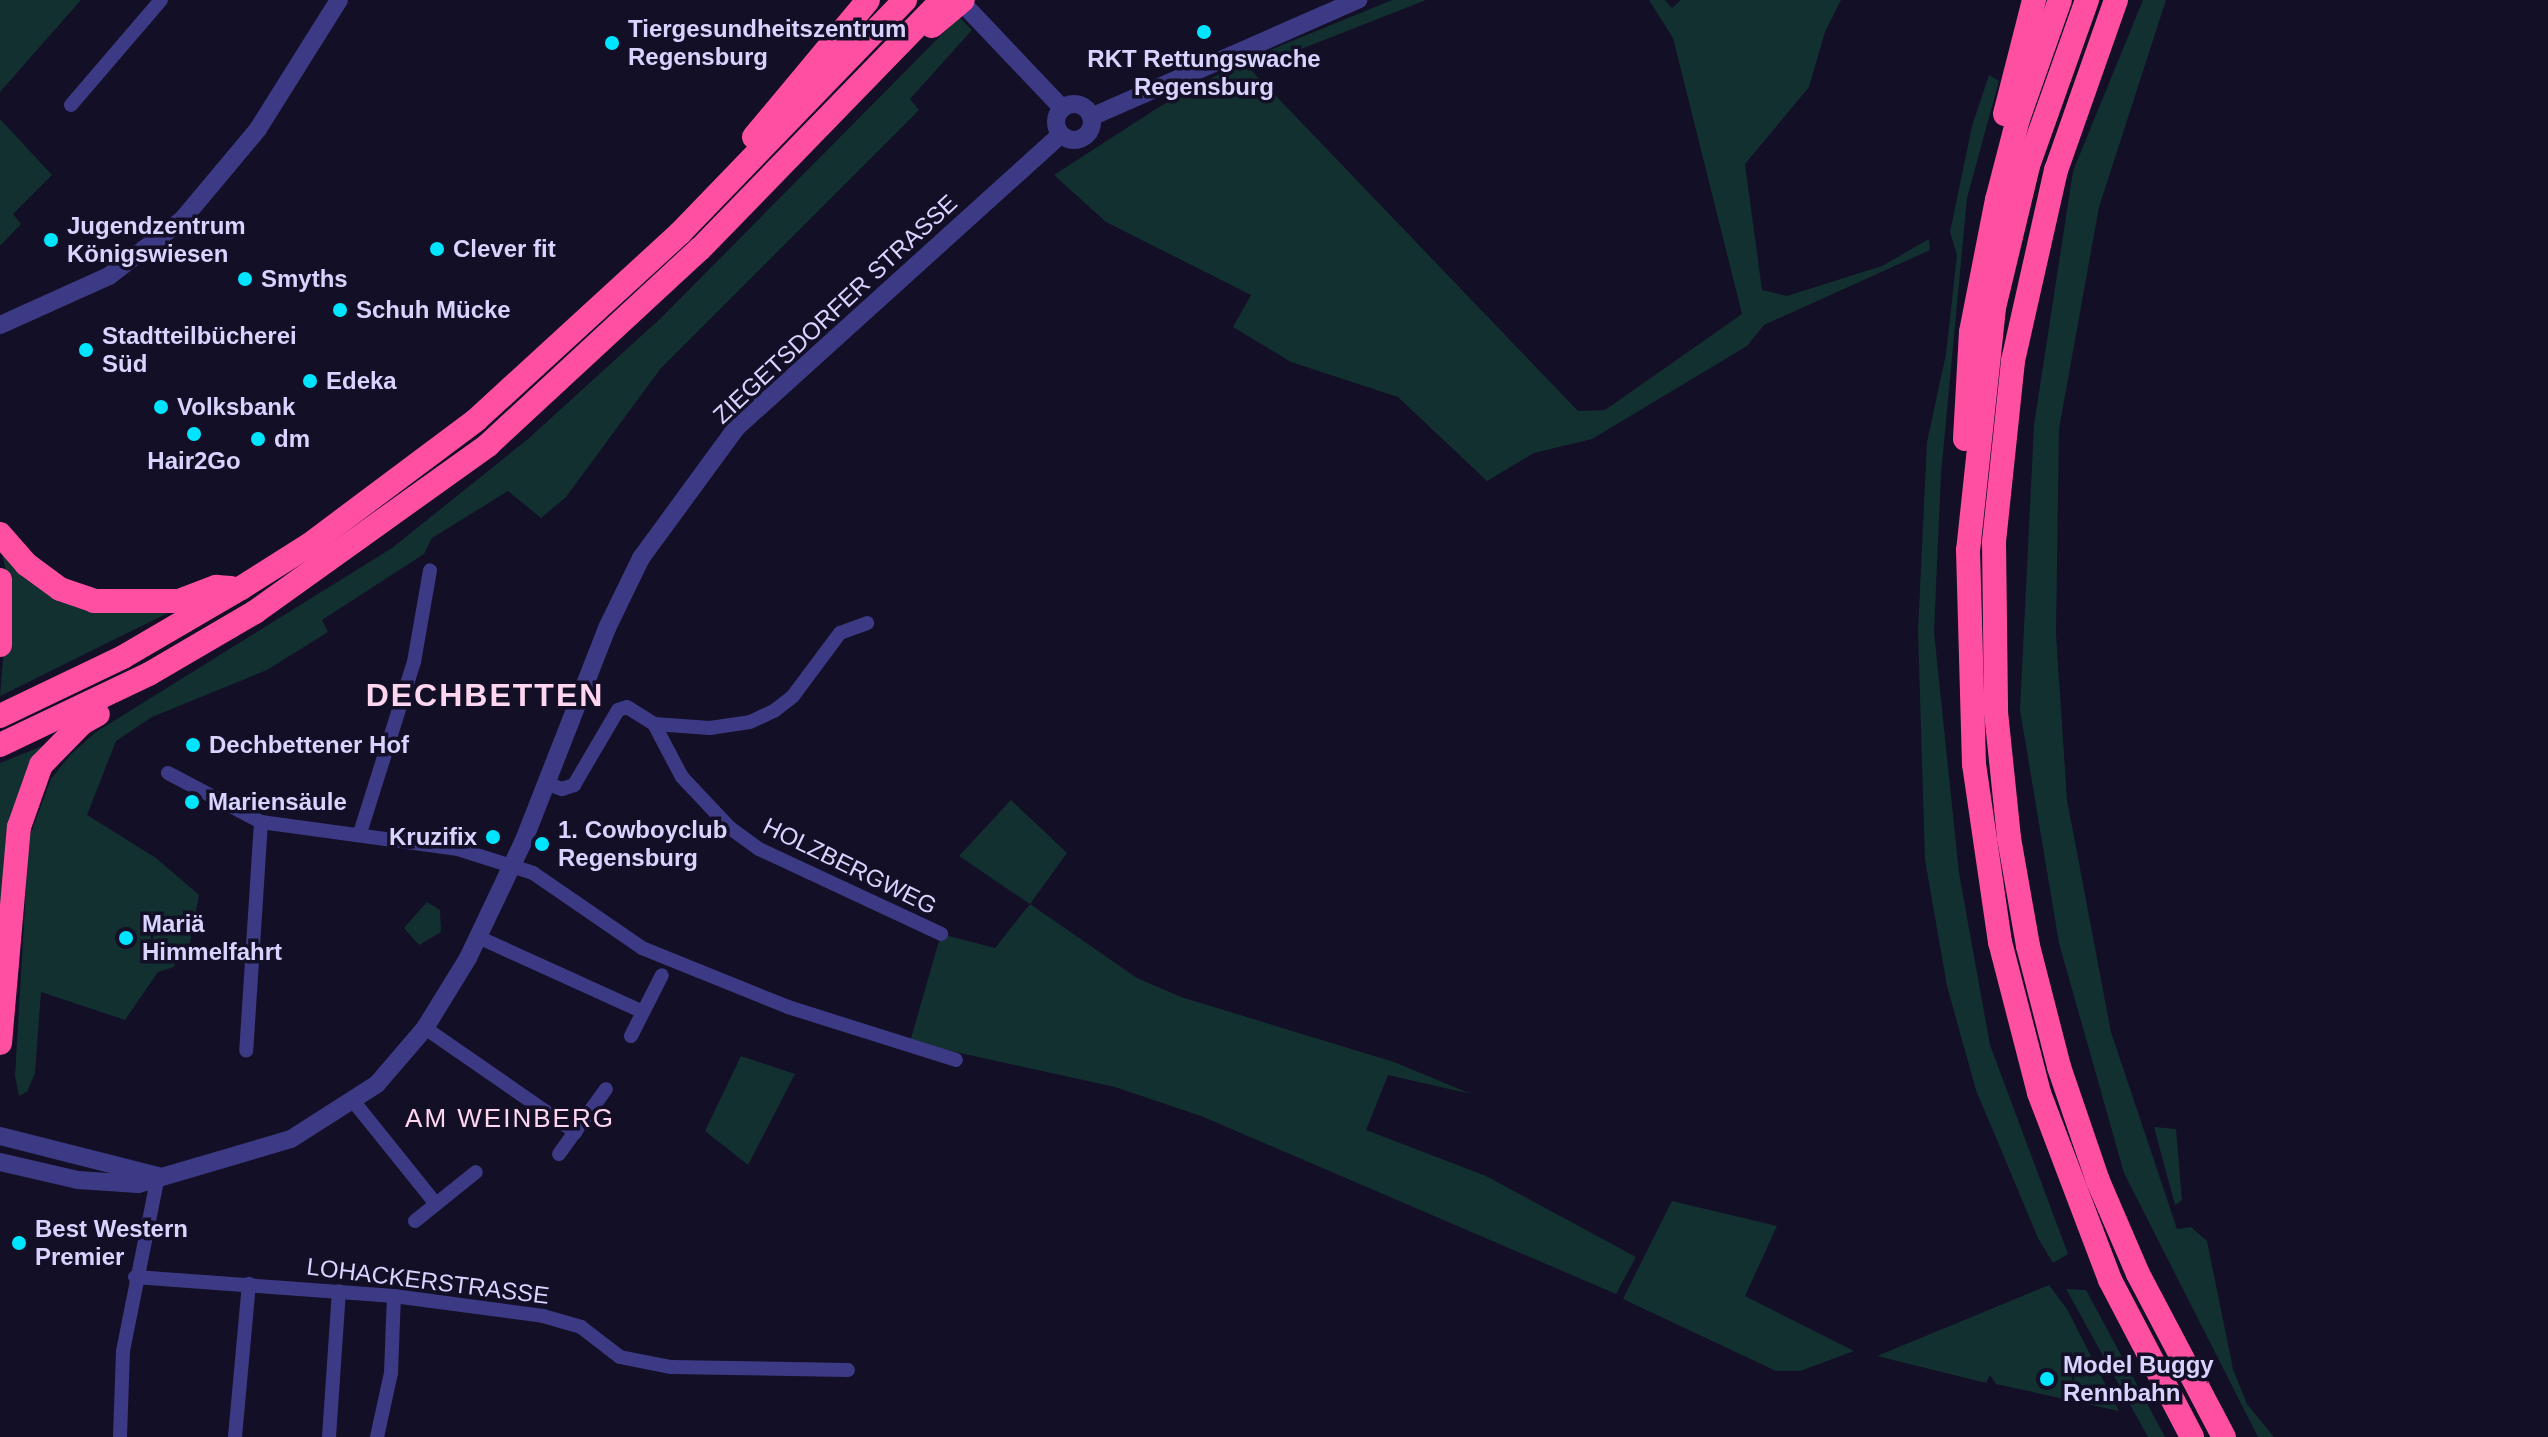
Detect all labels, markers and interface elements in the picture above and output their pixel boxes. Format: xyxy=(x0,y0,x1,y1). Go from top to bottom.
place label: Tiergesundheitszentrum Regensburg xyxy=(628,15,906,71)
marker: RKT Rettungswache Regensburg xyxy=(1195,23,1213,41)
marker: Tiergesundheitszentrum Regensburg xyxy=(603,34,621,52)
place label: RKT Rettungswache Regensburg xyxy=(1087,45,1321,101)
street label: ZIEGETSDORFER STRASSE xyxy=(707,188,963,430)
place label: Jugendzentrum Königswiesen xyxy=(67,212,246,268)
marker: Jugendzentrum Königswiesen xyxy=(42,231,60,249)
place label: Clever fit xyxy=(453,235,556,263)
marker: Clever fit xyxy=(428,240,446,258)
place label: Smyths xyxy=(261,265,348,293)
marker: Smyths xyxy=(236,270,254,288)
place label: Schuh Mücke xyxy=(356,296,511,324)
marker: Schuh Mücke xyxy=(331,301,349,319)
place label: Stadtteilbücherei Süd xyxy=(102,322,297,378)
marker: Stadtteilbücherei Süd xyxy=(77,341,95,359)
place label: Edeka xyxy=(326,367,397,395)
marker: Edeka xyxy=(301,372,319,390)
place label: Volksbank xyxy=(177,393,295,421)
marker: Volksbank xyxy=(152,398,170,416)
marker: Hair2Go xyxy=(185,425,203,443)
place label: dm xyxy=(274,425,310,453)
marker: dm xyxy=(249,430,267,448)
place label: Hair2Go xyxy=(147,447,241,475)
district label: DECHBETTEN xyxy=(366,676,604,714)
place label: Dechbettener Hof xyxy=(209,731,409,759)
marker: Dechbettener Hof xyxy=(184,736,202,754)
place label: Mariensäule xyxy=(208,788,347,816)
marker: Mariensäule xyxy=(183,793,201,811)
street label: HOLZBERGWEG xyxy=(759,812,941,920)
place label: 1. Cowboyclub Regensburg xyxy=(558,816,727,872)
place label: Kruzifix xyxy=(389,823,477,851)
marker: Kruzifix xyxy=(484,828,502,846)
marker: 1. Cowboyclub Regensburg xyxy=(533,835,551,853)
place label: Mariä Himmelfahrt xyxy=(142,910,282,966)
marker: Mariä Himmelfahrt xyxy=(117,929,135,947)
district label: AM WEINBERG xyxy=(405,1103,615,1135)
place label: Best Western Premier xyxy=(35,1215,188,1271)
marker: Best Western Premier xyxy=(10,1234,28,1252)
street label: LOHACKERSTRASSE xyxy=(305,1252,551,1310)
place label: Model Buggy Rennbahn xyxy=(2063,1351,2214,1407)
marker: Model Buggy Rennbahn xyxy=(2038,1370,2056,1388)

